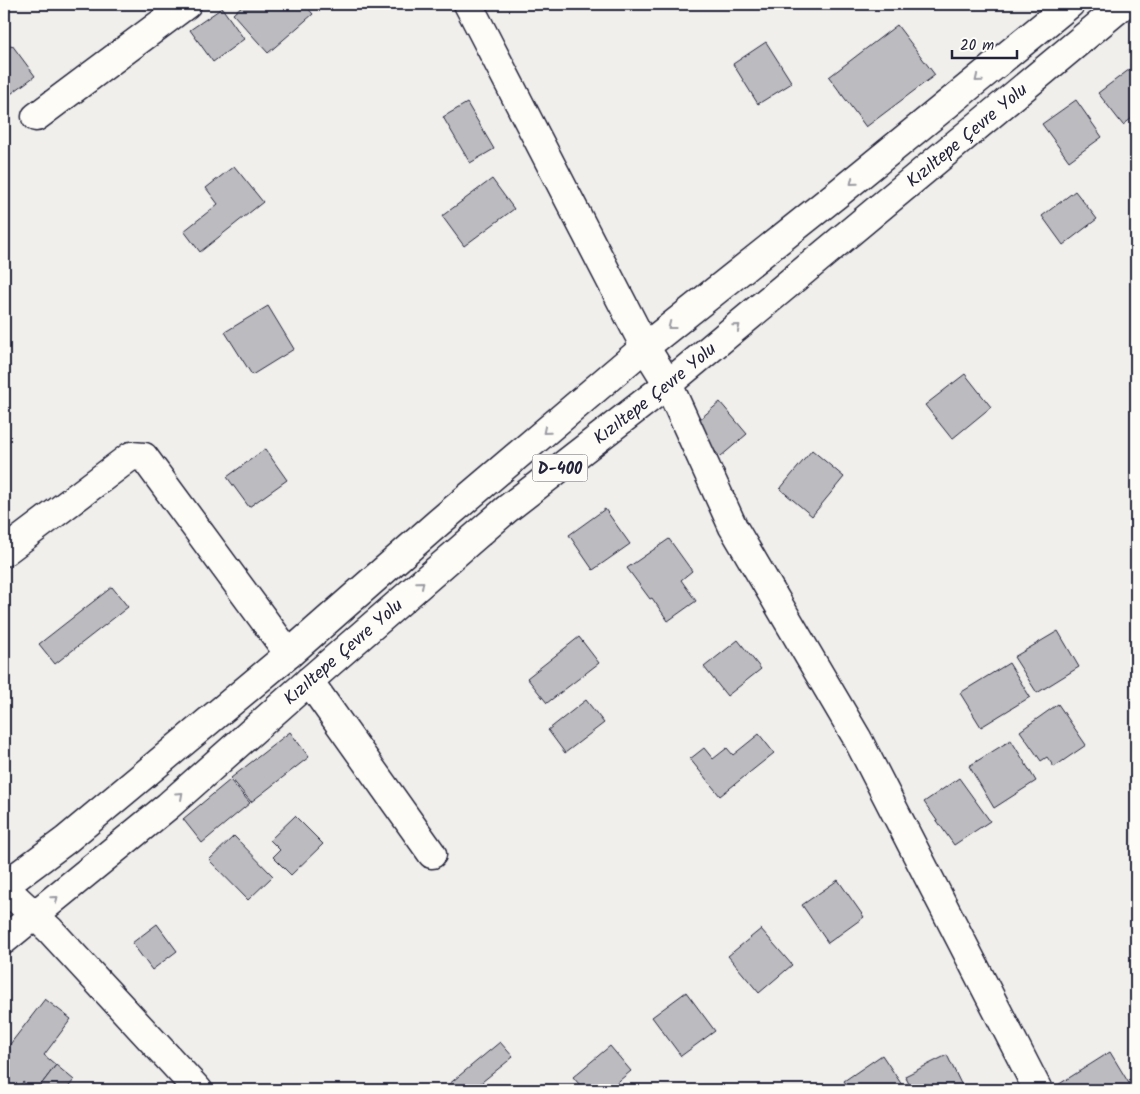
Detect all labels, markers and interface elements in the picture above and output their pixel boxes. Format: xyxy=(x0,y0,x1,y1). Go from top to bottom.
scale bar xyxy=(952,28,1018,60)
text: 20 m xyxy=(960,34,994,58)
one-way arrow xyxy=(975,73,984,82)
street label: Kızıltepe Çevre Yolu xyxy=(900,77,1035,196)
one-way arrow xyxy=(849,176,858,185)
one-way arrow xyxy=(668,321,677,329)
one-way arrow xyxy=(731,323,740,332)
street label: Kızıltepe Çevre Yolu xyxy=(588,336,724,453)
one-way arrow xyxy=(543,425,552,433)
road number: D-400 xyxy=(532,454,588,482)
one-way arrow xyxy=(415,580,424,589)
street label: Kızıltepe Çevre Yolu xyxy=(277,592,410,713)
one-way arrow xyxy=(175,792,184,801)
one-way arrow xyxy=(49,896,58,904)

